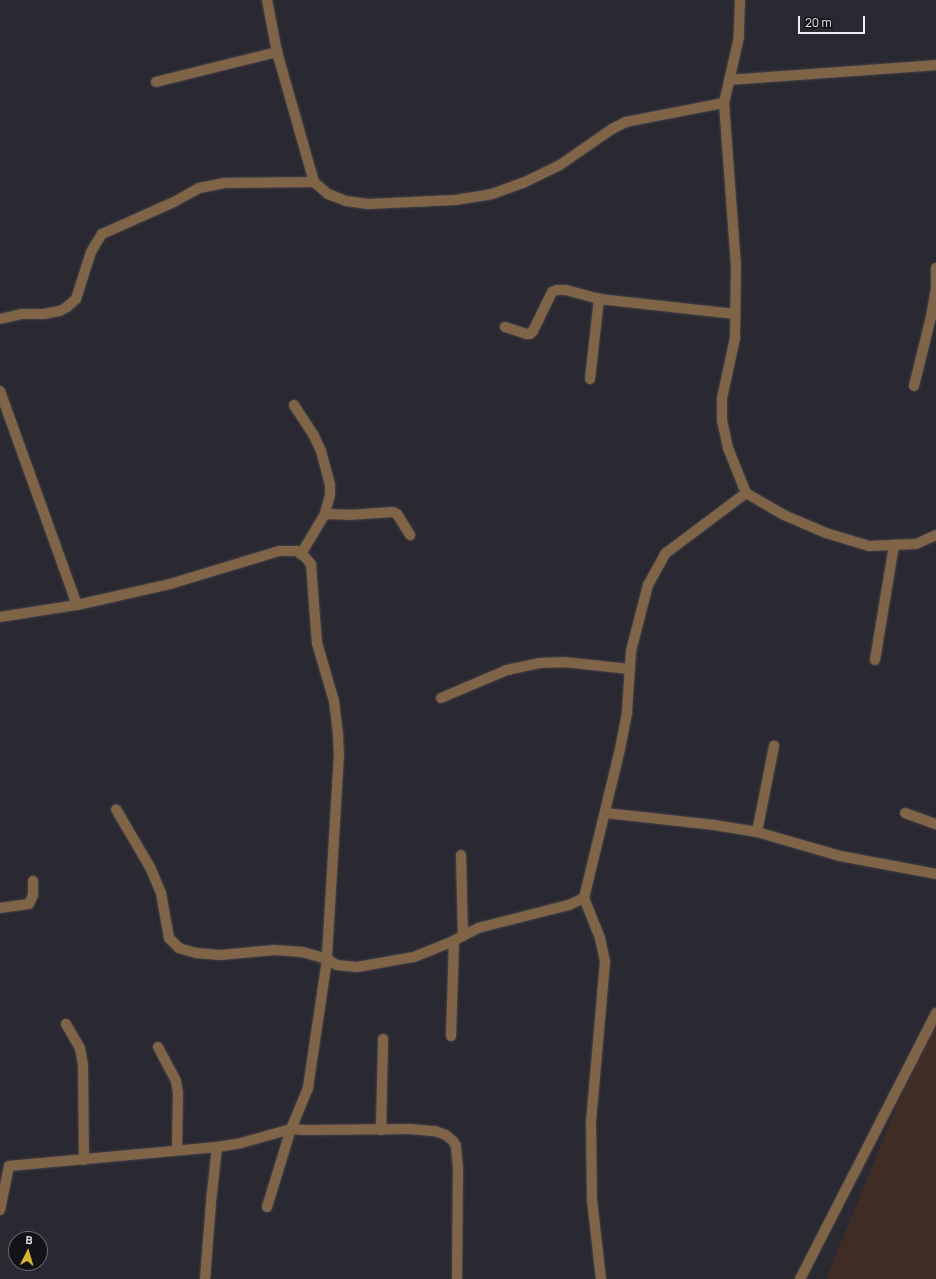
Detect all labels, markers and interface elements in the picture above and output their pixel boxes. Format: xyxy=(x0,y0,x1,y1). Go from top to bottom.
scale bar xyxy=(800,8,867,34)
text: 20 m xyxy=(805,14,832,31)
north arrow xyxy=(8,1231,48,1271)
text: B xyxy=(25,1232,33,1247)

